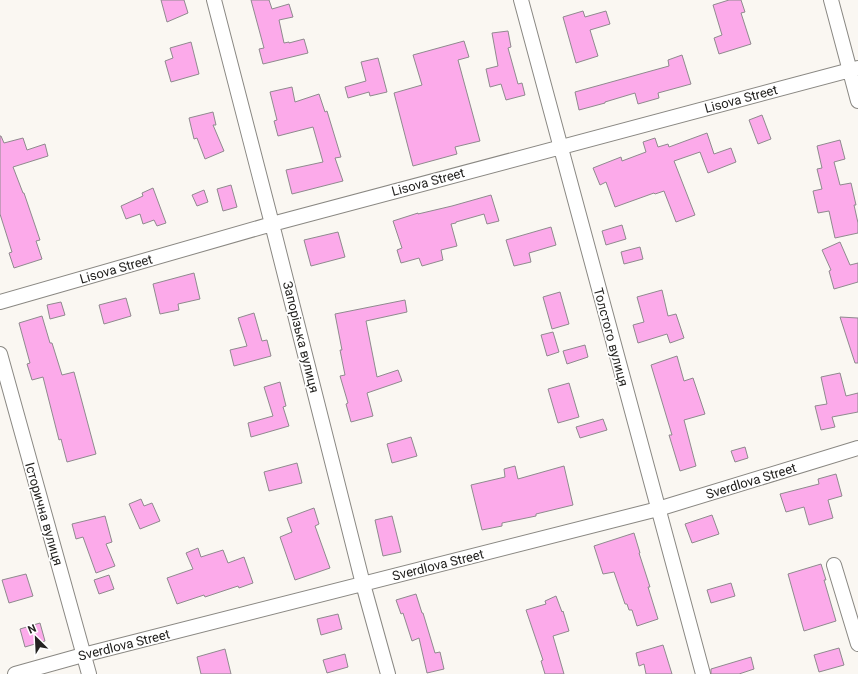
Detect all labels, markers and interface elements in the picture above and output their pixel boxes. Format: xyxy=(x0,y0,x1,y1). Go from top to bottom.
street label: Lisova Street xyxy=(703,82,779,116)
street label: Lisova Street xyxy=(390,165,466,199)
street label: Lisova Street xyxy=(78,251,154,287)
street label: Запорізька вулиця xyxy=(280,280,322,394)
street label: Толстого вулиця xyxy=(591,286,631,388)
street label: Sverdlova Street xyxy=(704,460,798,502)
street label: Історична вулиця xyxy=(22,461,66,567)
street label: Sverdlova Street xyxy=(391,546,485,584)
north arrow xyxy=(16,618,56,658)
text: N xyxy=(26,622,39,637)
street label: Sverdlova Street xyxy=(77,626,171,664)

